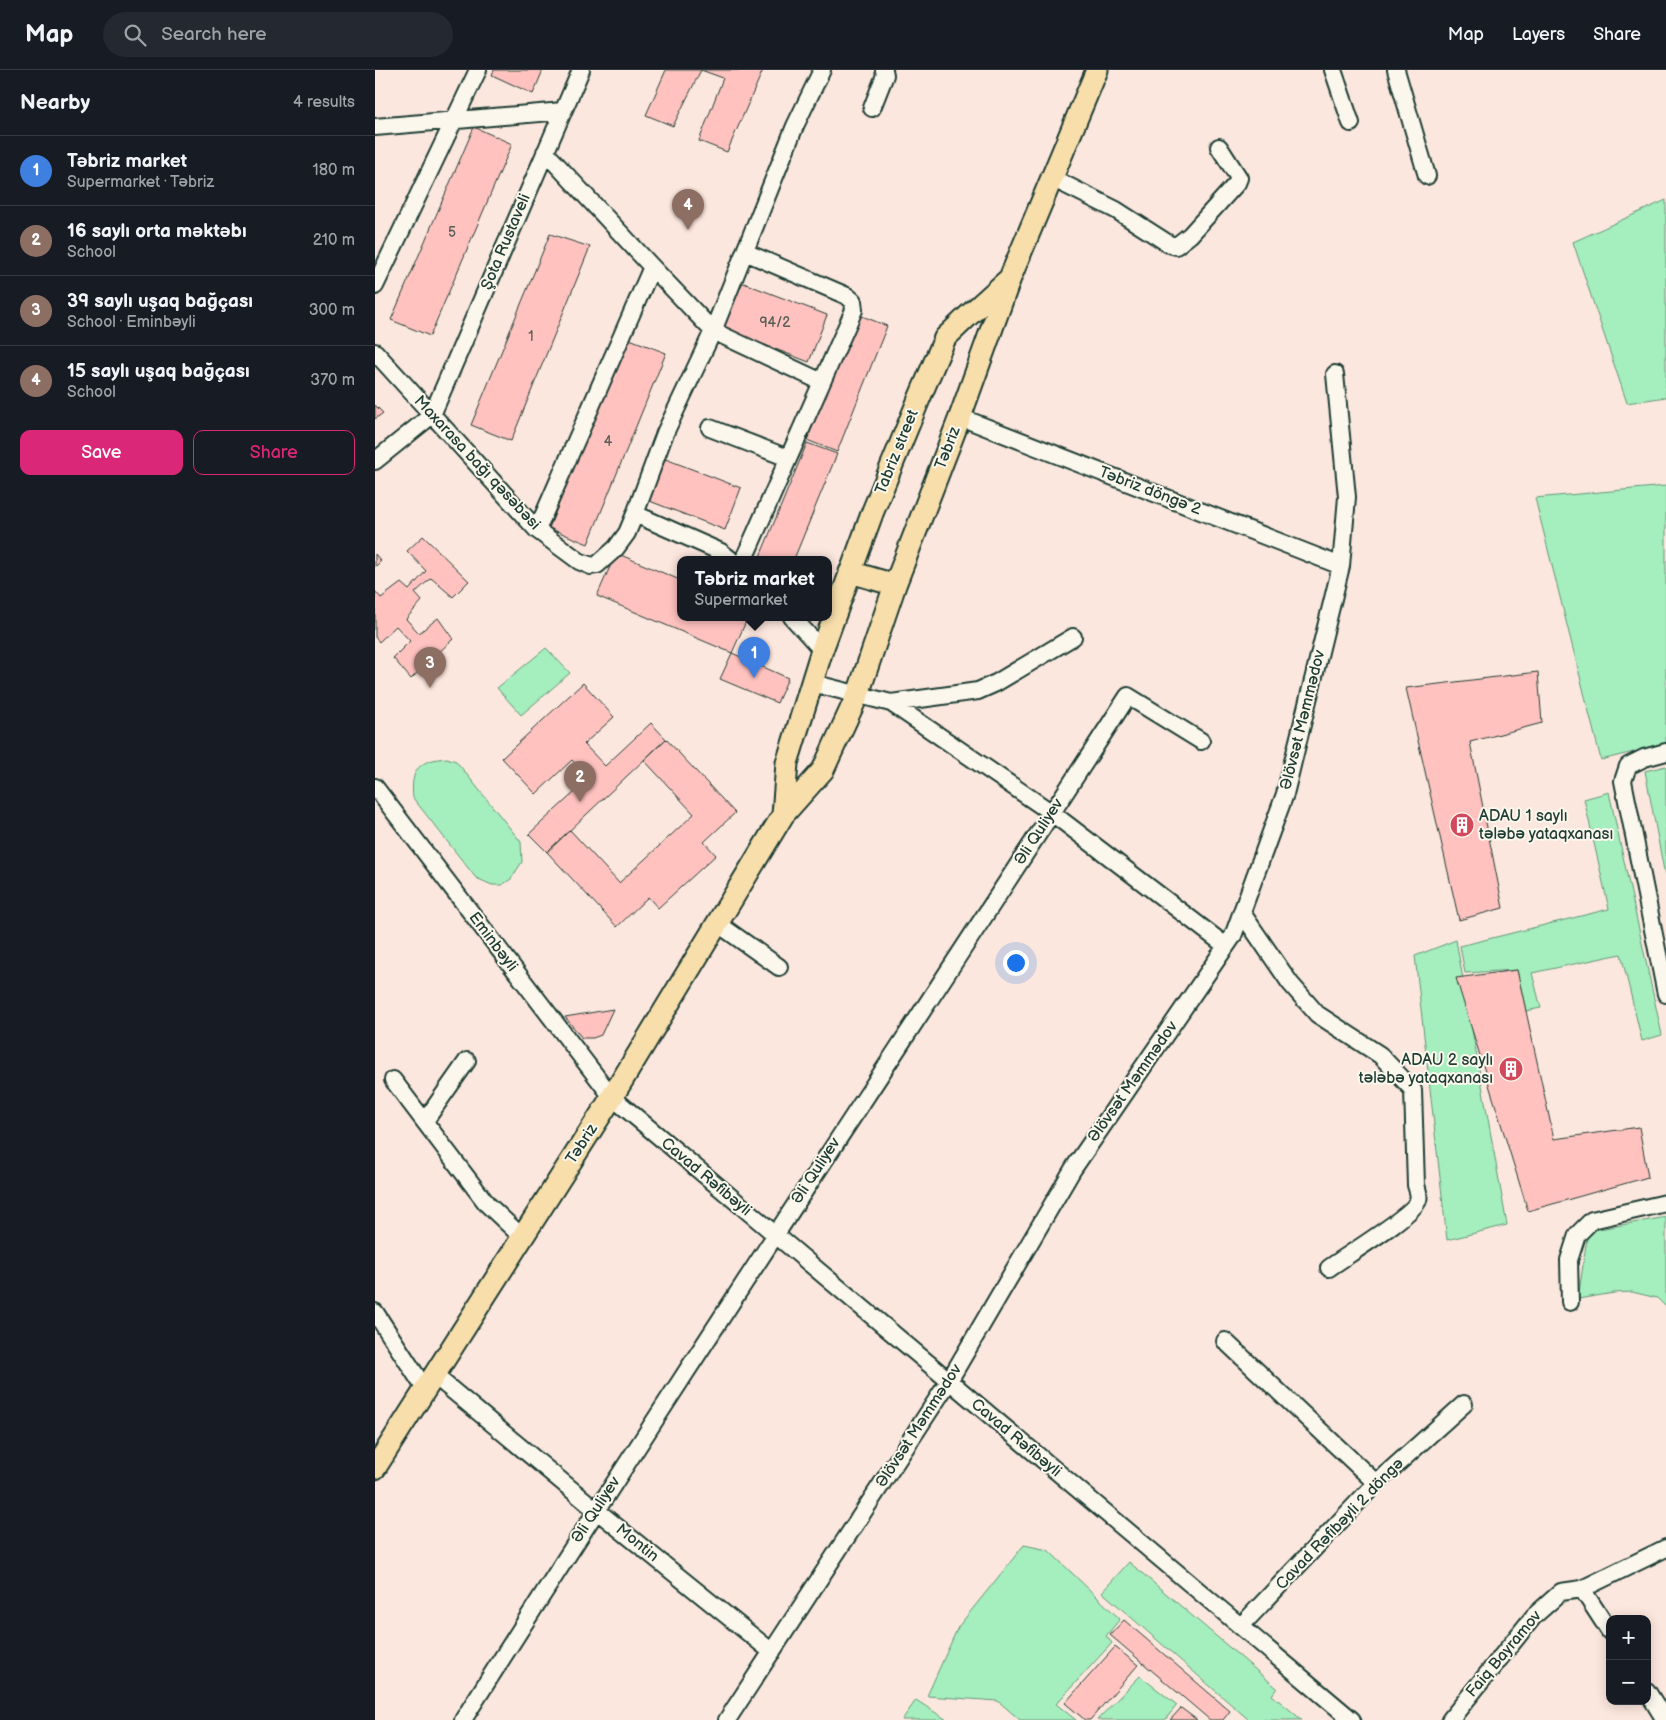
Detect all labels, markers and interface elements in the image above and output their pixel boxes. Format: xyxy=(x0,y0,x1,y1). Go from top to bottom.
search box xyxy=(103,12,453,57)
text: Map xyxy=(25,20,73,49)
icon: search xyxy=(121,21,149,49)
text: Search here xyxy=(161,23,267,46)
text: Map xyxy=(1448,24,1484,45)
text: Layers xyxy=(1512,24,1565,45)
text: Share xyxy=(1593,24,1641,45)
text: Nearby xyxy=(20,90,90,115)
text: 4 results xyxy=(293,93,355,112)
text: Təbriz market xyxy=(67,150,187,173)
text: 1 xyxy=(33,161,39,180)
text: 180 m xyxy=(313,161,355,180)
text: Supermarket · Təbriz xyxy=(67,173,214,192)
pin: 4 xyxy=(672,189,704,230)
street label: Şota Rustaveli xyxy=(477,191,535,293)
text: 16 saylı orta məktəbı xyxy=(67,220,247,243)
house number: 5 xyxy=(448,224,456,241)
text: 2 xyxy=(31,231,41,250)
text: 210 m xyxy=(313,231,355,250)
text: School xyxy=(67,243,116,262)
text: 39 saylı uşaq bağçası xyxy=(67,290,253,313)
text: 3 xyxy=(31,301,41,320)
text: 300 m xyxy=(309,301,355,320)
text: School · Eminbəyli xyxy=(67,313,196,332)
house number: 94/2 xyxy=(759,314,791,331)
house number: 1 xyxy=(528,328,534,345)
text: 15 saylı uşaq bağçası xyxy=(67,360,250,383)
text: 4 xyxy=(31,371,41,390)
text: 370 m xyxy=(310,371,355,390)
text: School xyxy=(67,383,116,402)
street label: Maxarasa bağı qəsəbəsi xyxy=(410,392,544,534)
street label: Tabriz street xyxy=(871,407,923,497)
street label: Təbriz xyxy=(931,424,965,472)
button: Save xyxy=(20,430,183,475)
button: Share xyxy=(193,430,355,475)
house number: 4 xyxy=(604,433,613,450)
street label: Təbriz döngə 2 xyxy=(1096,463,1204,519)
popup xyxy=(677,556,832,621)
text: Təbriz market xyxy=(695,568,815,591)
text: Supermarket xyxy=(695,591,788,610)
pin: 1 xyxy=(738,637,770,678)
pin: 3 xyxy=(414,647,446,688)
street label: Əlövsət Məmmədov xyxy=(1276,648,1330,792)
pin: 2 xyxy=(564,761,596,802)
street label: Əli Quliyev xyxy=(1010,795,1068,869)
place label: ADAU 1 saylı tələbə yataqxanası xyxy=(1479,807,1613,844)
building icon: ADAU 1 saylı tələbə yataqxanası xyxy=(1449,812,1475,838)
street label: Eminbəyli xyxy=(464,909,522,975)
your location xyxy=(1003,950,1029,976)
street label: Əlövsət Məmmədov xyxy=(1084,1018,1182,1146)
place label: ADAU 2 saylı tələbə yataqxanası xyxy=(1359,1051,1493,1088)
building icon: ADAU 2 saylı tələbə yataqxanası xyxy=(1498,1056,1524,1082)
street label: Təbriz xyxy=(562,1120,602,1168)
street label: Cavad Rəfibəyli xyxy=(657,1134,755,1220)
street label: Əli Quliyev xyxy=(787,1134,845,1208)
street label: Əlövsət Məmmədov xyxy=(872,1360,966,1491)
street label: Cavad Rəfibəyli xyxy=(967,1395,1065,1481)
street label: Cavad Rəfibəyli 2 döngə xyxy=(1272,1454,1408,1594)
street label: Əli Quliyev xyxy=(567,1473,625,1547)
street label: Montin xyxy=(612,1520,662,1566)
street label: Faiq Bayramov xyxy=(1462,1607,1546,1701)
map controls xyxy=(1606,1615,1651,1705)
button: + xyxy=(1606,1615,1651,1660)
button: − xyxy=(1606,1660,1651,1705)

